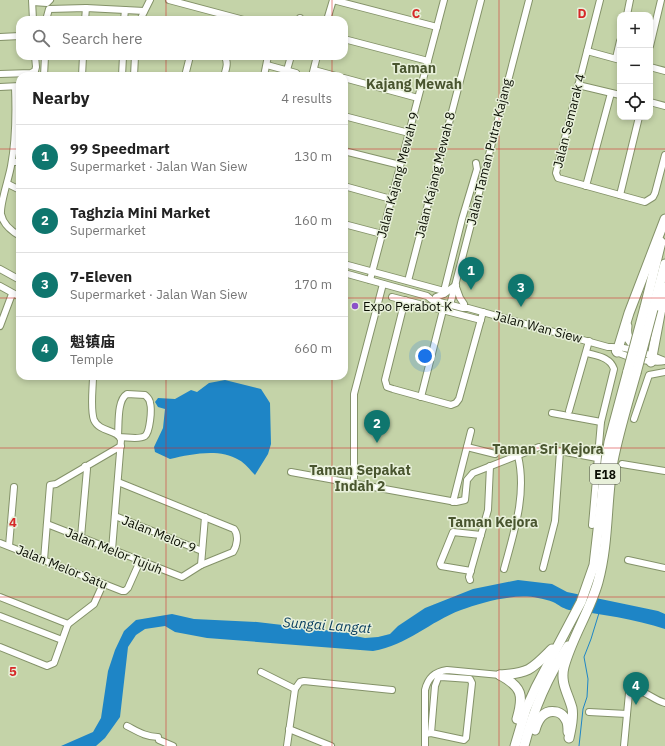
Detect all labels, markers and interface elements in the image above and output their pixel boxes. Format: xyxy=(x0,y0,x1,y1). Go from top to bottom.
text: C xyxy=(412,5,421,22)
text: D xyxy=(577,5,587,22)
map controls xyxy=(617,12,653,120)
button: + xyxy=(617,12,653,48)
search box xyxy=(16,16,348,60)
icon: search xyxy=(30,27,52,49)
text: Search here xyxy=(62,29,142,48)
button: − xyxy=(617,48,653,84)
district label: Taman Kajang Mewah xyxy=(366,59,462,93)
street label: Jalan Semarak 4 xyxy=(549,72,589,170)
street label: Jalan Taman Putra Kajang xyxy=(463,77,516,227)
button: locate xyxy=(617,84,653,120)
text: Nearby xyxy=(32,87,90,109)
text: 4 results xyxy=(281,90,332,107)
street label: Jalan Kajang Mewah 9 xyxy=(373,110,423,240)
street label: Jalan Kajang Mewah 8 xyxy=(411,110,459,240)
text: 99 Speedmart xyxy=(70,139,170,158)
text: 1 xyxy=(41,148,49,165)
text: 130 m xyxy=(294,148,332,165)
text: Supermarket · Jalan Wan Siew xyxy=(70,158,247,175)
text: Taghzia Mini Market xyxy=(70,203,210,222)
text: 2 xyxy=(41,212,49,229)
text: 160 m xyxy=(294,212,332,229)
text: Supermarket xyxy=(70,222,146,239)
pin: 1 xyxy=(458,257,484,290)
text: 7-Eleven xyxy=(70,267,132,286)
pin: 3 xyxy=(508,274,534,307)
text: 3 xyxy=(41,276,49,293)
text: 170 m xyxy=(294,276,332,293)
text: Supermarket · Jalan Wan Siew xyxy=(70,286,247,303)
place label: Expo Perabot K xyxy=(363,298,452,315)
marker: Expo Perabot K xyxy=(350,301,360,311)
street label: Jalan Wan Siew xyxy=(492,307,584,347)
text: 魁镇庙 xyxy=(70,332,115,351)
text: 4 xyxy=(41,340,49,357)
text: 660 m xyxy=(294,340,332,357)
your location xyxy=(415,346,435,366)
text: Temple xyxy=(70,351,113,368)
pin: 2 xyxy=(364,410,390,443)
district label: Taman Sri Kejora xyxy=(492,440,604,458)
district label: Taman Sepakat Indah 2 xyxy=(309,461,411,495)
road number: E18 xyxy=(590,464,620,484)
street label: Jalan Melor 9 xyxy=(119,511,199,557)
district label: Taman Kejora xyxy=(448,513,538,531)
text: 4 xyxy=(9,514,17,531)
street label: Jalan Melor Tujuh xyxy=(63,524,165,578)
street label: Jalan Melor Satu xyxy=(14,541,110,593)
water label: Sungai Langat xyxy=(282,613,372,637)
text: 5 xyxy=(9,663,17,680)
pin: 4 xyxy=(623,672,649,705)

